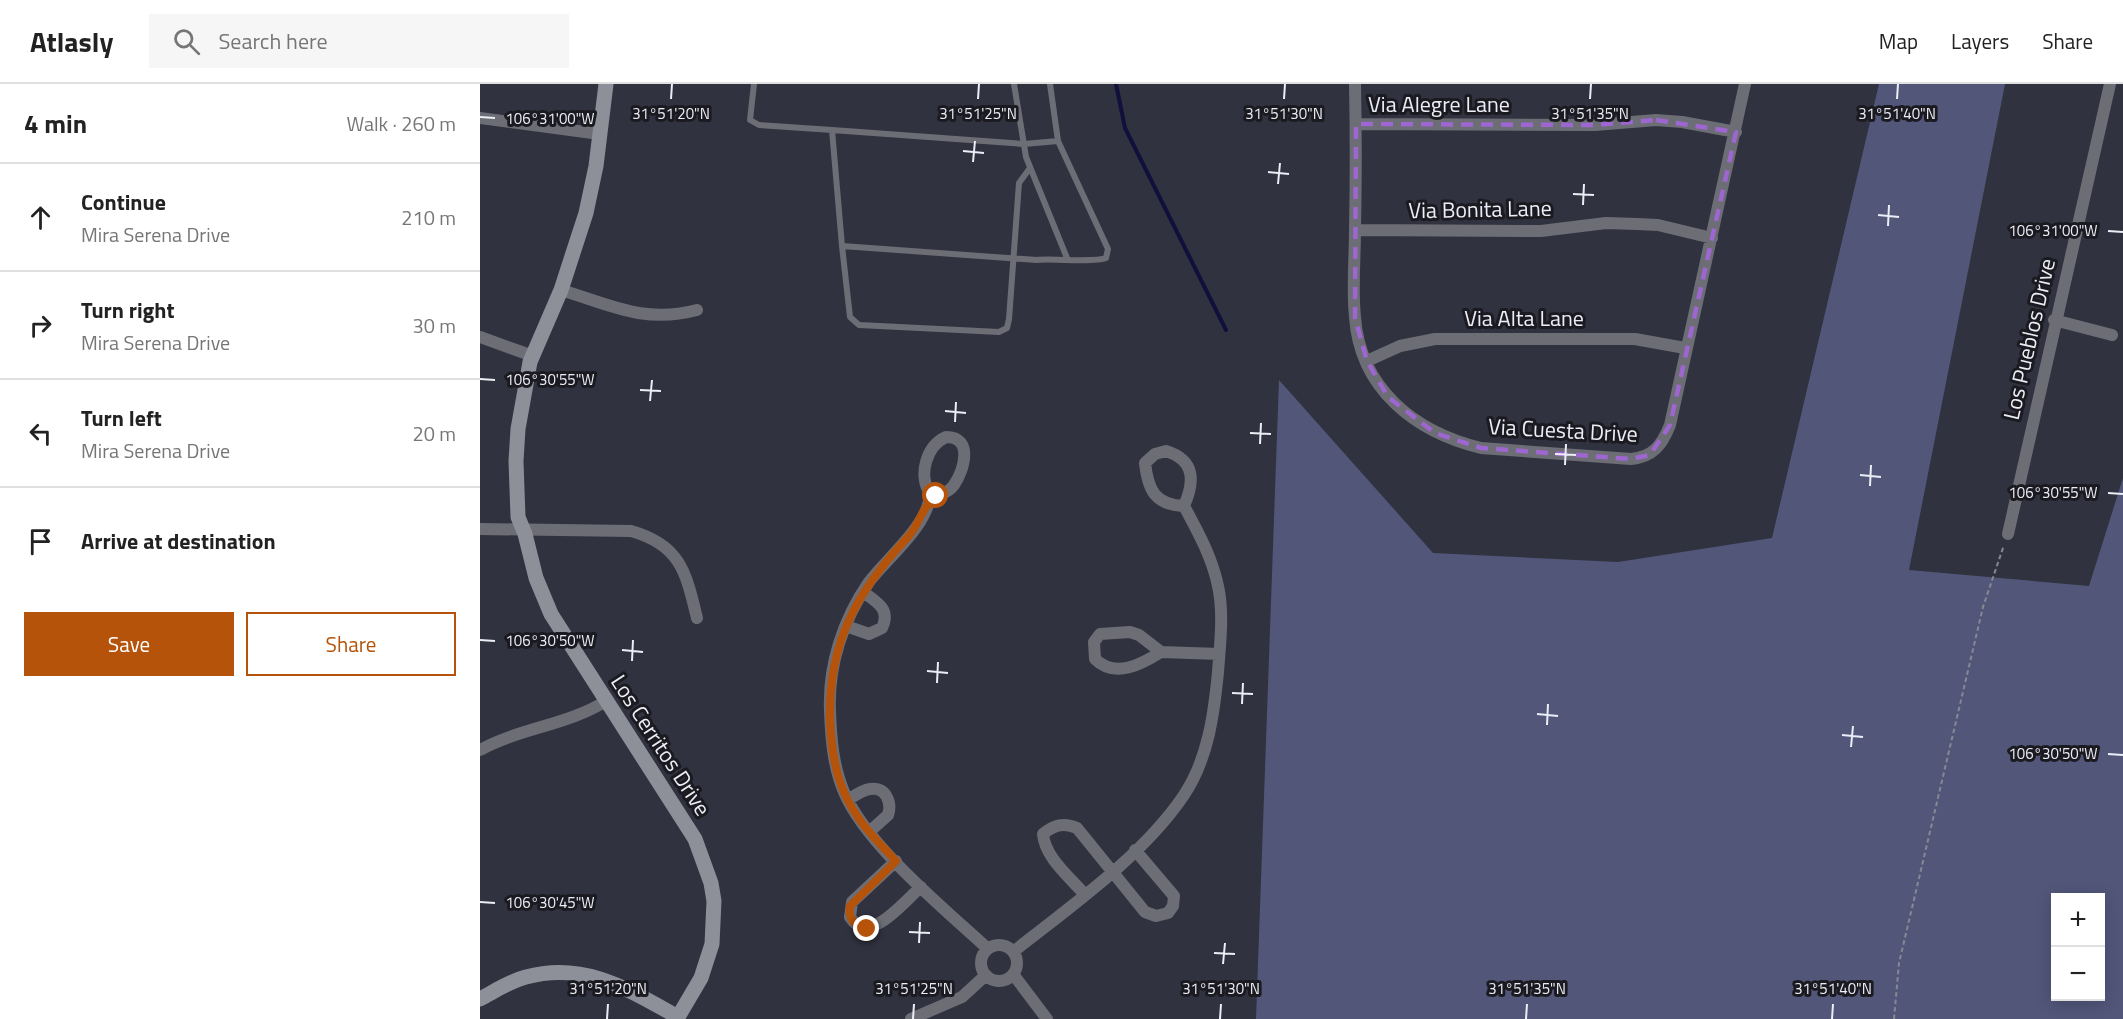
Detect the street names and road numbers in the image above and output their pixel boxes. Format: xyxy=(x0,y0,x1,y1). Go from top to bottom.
street label: Via Alegre Lane xyxy=(1368,87,1510,121)
street label: Via Bonita Lane xyxy=(1408,191,1552,227)
street label: Los Pueblos Drive xyxy=(1994,255,2064,423)
street label: Via Alta Lane xyxy=(1464,301,1584,335)
street label: Via Cuesta Drive xyxy=(1487,409,1639,451)
street label: Los Cerritos Drive xyxy=(602,668,720,822)

